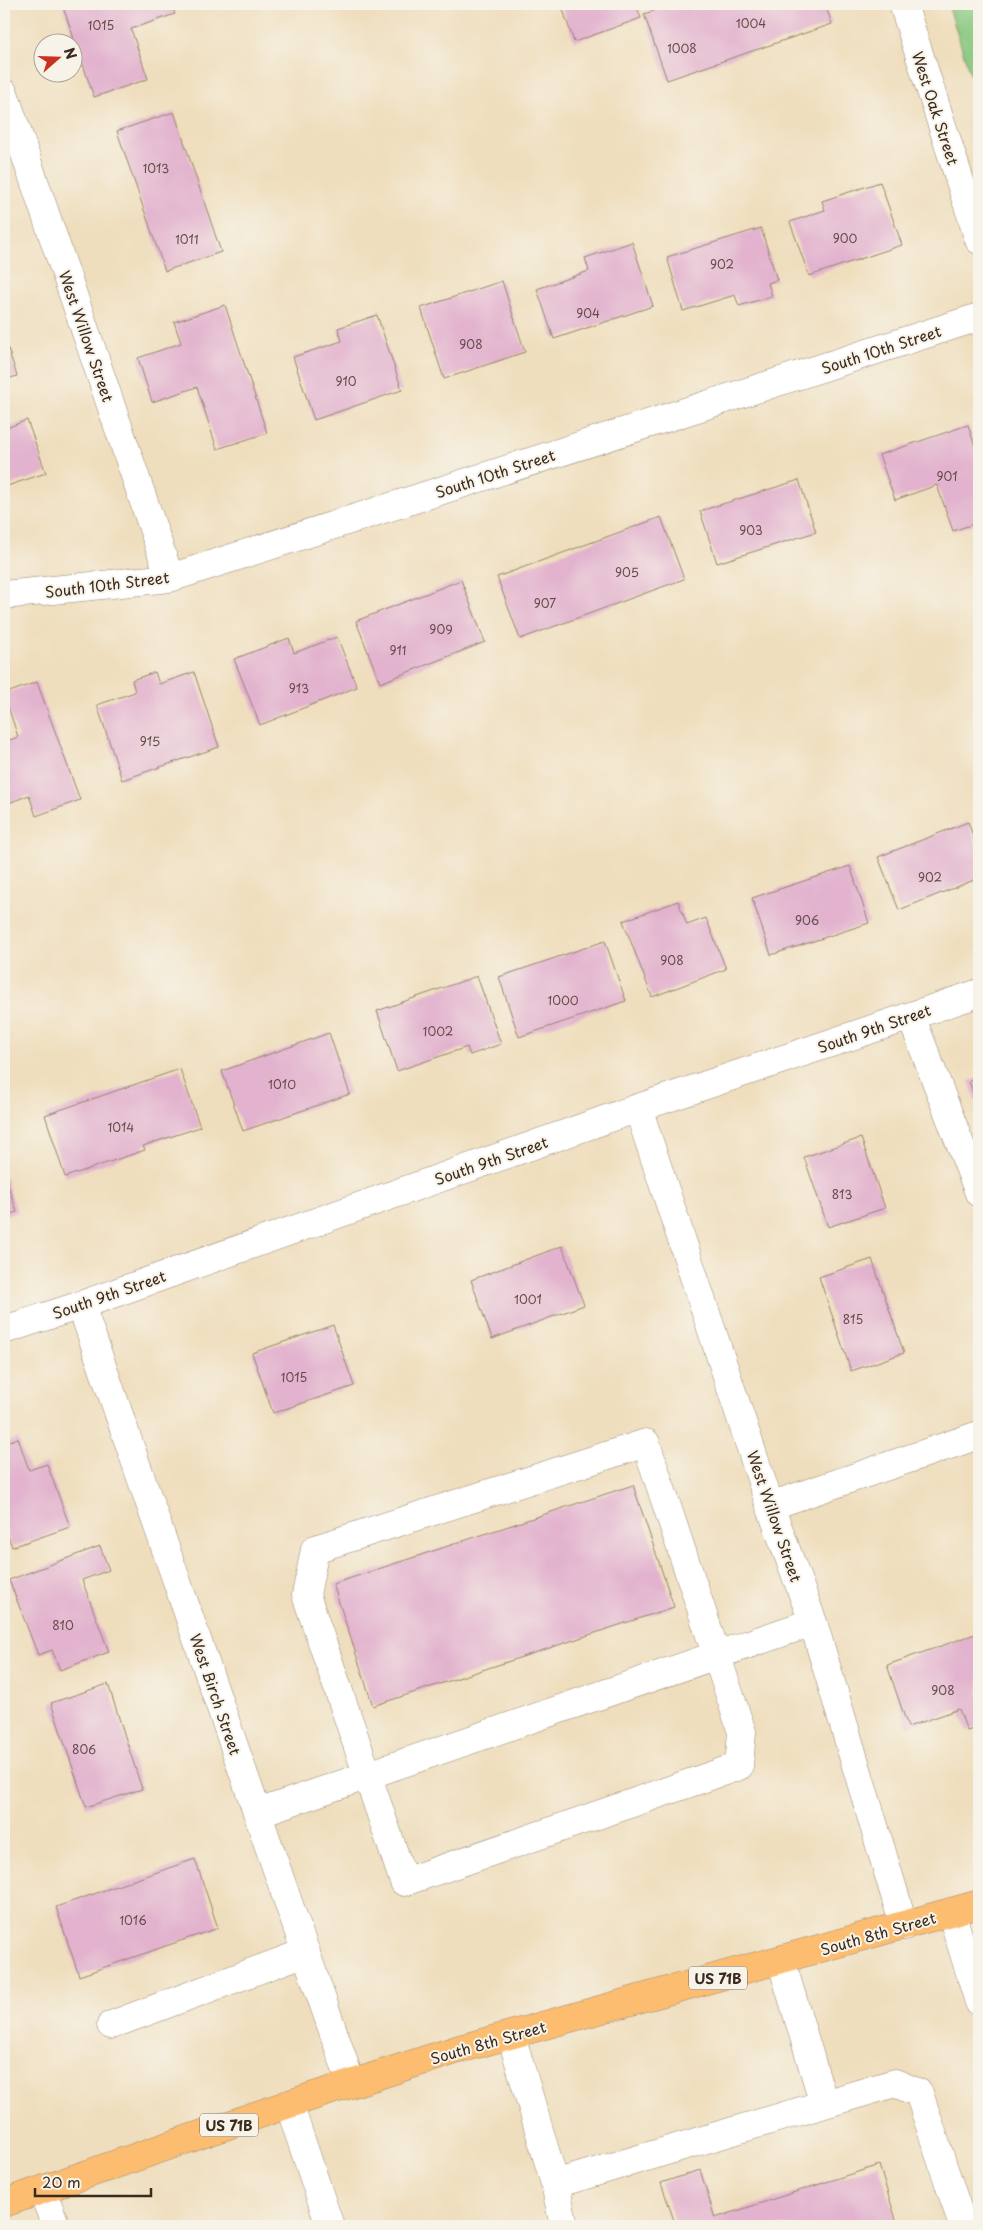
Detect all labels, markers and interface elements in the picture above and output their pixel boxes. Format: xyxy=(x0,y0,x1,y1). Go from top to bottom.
house number: 1004 xyxy=(736,14,766,32)
house number: 1015 xyxy=(88,16,114,34)
north arrow xyxy=(32,32,82,82)
house number: 1008 xyxy=(667,39,697,57)
text: N xyxy=(59,45,82,62)
street label: West Oak Street xyxy=(907,48,965,168)
house number: 1013 xyxy=(143,159,169,177)
house number: 900 xyxy=(833,229,857,247)
house number: 1011 xyxy=(175,230,199,248)
house number: 902 xyxy=(710,255,734,273)
street label: West Willow Street xyxy=(54,267,120,405)
house number: 904 xyxy=(576,304,600,322)
street label: South 10th Street xyxy=(818,319,944,379)
house number: 908 xyxy=(459,335,483,353)
house number: 910 xyxy=(335,372,357,390)
street label: South 10th Street xyxy=(432,443,558,503)
house number: 901 xyxy=(936,467,958,485)
house number: 903 xyxy=(739,521,763,539)
house number: 905 xyxy=(615,563,639,581)
street label: South 10th Street xyxy=(44,565,170,603)
house number: 907 xyxy=(534,594,556,612)
house number: 909 xyxy=(429,620,453,638)
house number: 911 xyxy=(389,641,407,659)
house number: 913 xyxy=(289,679,309,697)
house number: 915 xyxy=(140,732,160,750)
house number: 902 xyxy=(918,868,942,886)
house number: 906 xyxy=(795,911,819,929)
house number: 908 xyxy=(660,951,684,969)
house number: 1000 xyxy=(547,991,579,1009)
street label: South 9th Street xyxy=(814,998,934,1058)
house number: 1002 xyxy=(423,1022,453,1040)
house number: 1010 xyxy=(268,1075,296,1093)
house number: 1014 xyxy=(108,1118,134,1136)
street label: South 9th Street xyxy=(431,1130,551,1190)
house number: 813 xyxy=(832,1185,852,1203)
street label: South 9th Street xyxy=(49,1264,169,1324)
house number: 1001 xyxy=(514,1290,542,1308)
house number: 815 xyxy=(843,1310,863,1328)
house number: 1015 xyxy=(281,1368,307,1386)
street label: West Willow Street xyxy=(742,1447,808,1585)
house number: 810 xyxy=(52,1616,74,1634)
street label: West Birch Street xyxy=(184,1630,248,1758)
house number: 908 xyxy=(931,1681,955,1699)
house number: 806 xyxy=(72,1740,96,1758)
street label: South 8th Street xyxy=(818,1906,938,1960)
house number: 1016 xyxy=(119,1911,147,1929)
road number: US 71B xyxy=(689,1966,747,1990)
street label: South 8th Street xyxy=(428,2015,548,2069)
road number: US 71B xyxy=(200,2114,258,2136)
scale bar xyxy=(35,2165,151,2197)
text: 20 m xyxy=(42,2170,81,2193)

